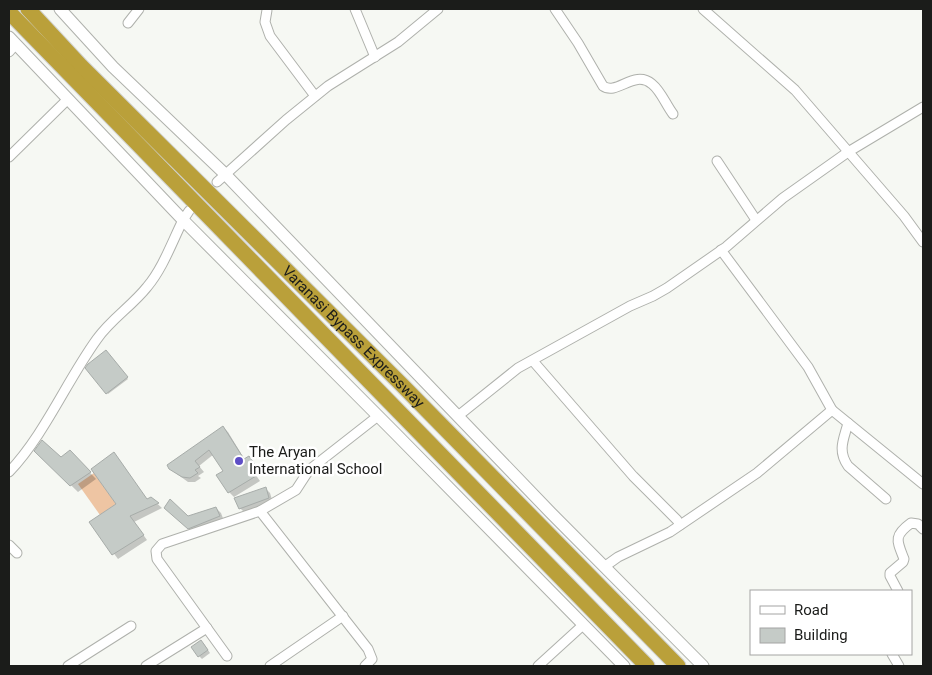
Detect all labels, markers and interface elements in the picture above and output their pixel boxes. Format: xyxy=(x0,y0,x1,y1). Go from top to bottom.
street label: Varanasi Bypass Expressway xyxy=(278,262,428,412)
place label: The Aryan International School xyxy=(249,443,382,478)
marker: The Aryan International School xyxy=(233,455,245,467)
legend xyxy=(750,590,912,655)
text: Road xyxy=(794,601,828,619)
text: Building xyxy=(794,626,848,644)

